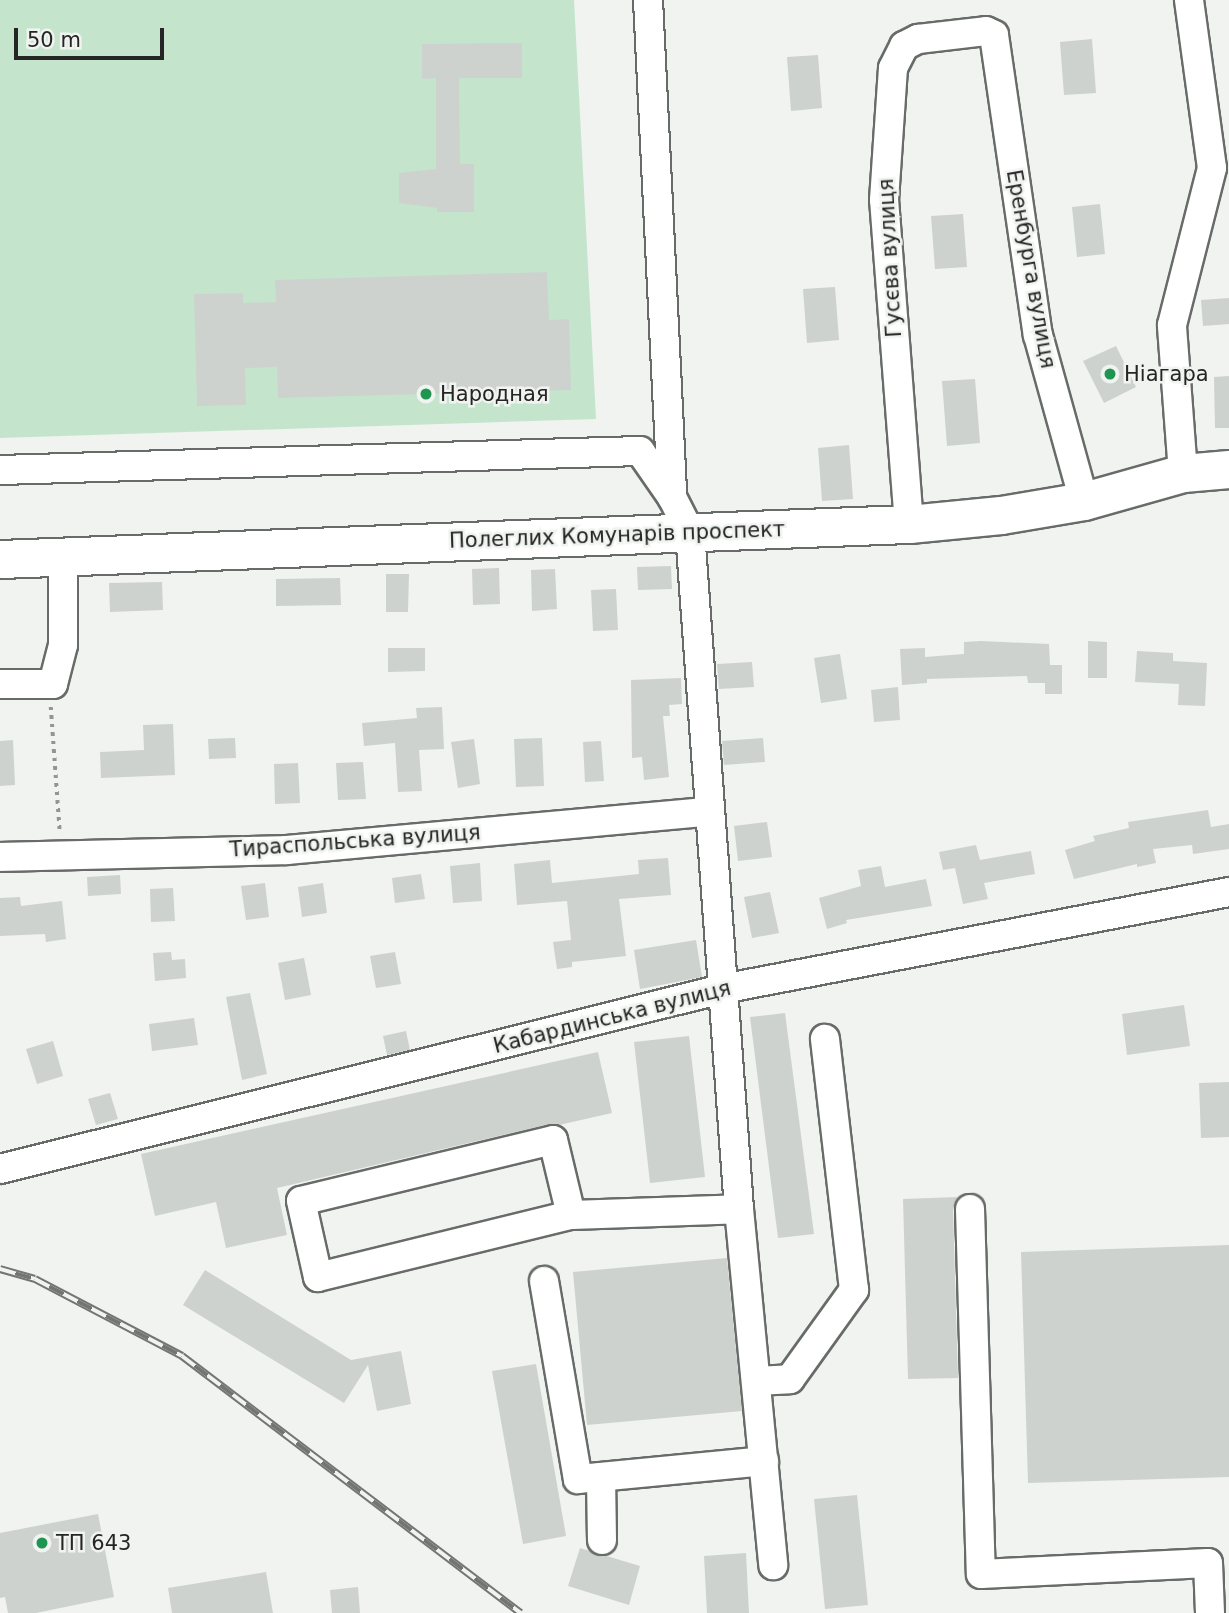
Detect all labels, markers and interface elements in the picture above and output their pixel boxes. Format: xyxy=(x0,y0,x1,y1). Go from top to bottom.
scale bar xyxy=(18,14,168,58)
text: 50 m xyxy=(27,28,81,52)
street label: Еренбурга вулиця xyxy=(1001,168,1061,370)
street label: Гусєва вулиця xyxy=(873,178,907,338)
place label: Ніагара xyxy=(1124,361,1209,387)
marker: Ніагара xyxy=(1102,366,1118,382)
place label: Народная xyxy=(440,381,549,407)
marker: Народная xyxy=(418,386,434,402)
street label: Полеглих Комунарів проспект xyxy=(449,517,785,553)
street label: Тираспольська вулиця xyxy=(229,820,481,862)
street label: Кабардинська вулиця xyxy=(491,975,733,1059)
place label: ТП 643 xyxy=(56,1530,131,1556)
marker: ТП 643 xyxy=(34,1535,50,1551)

